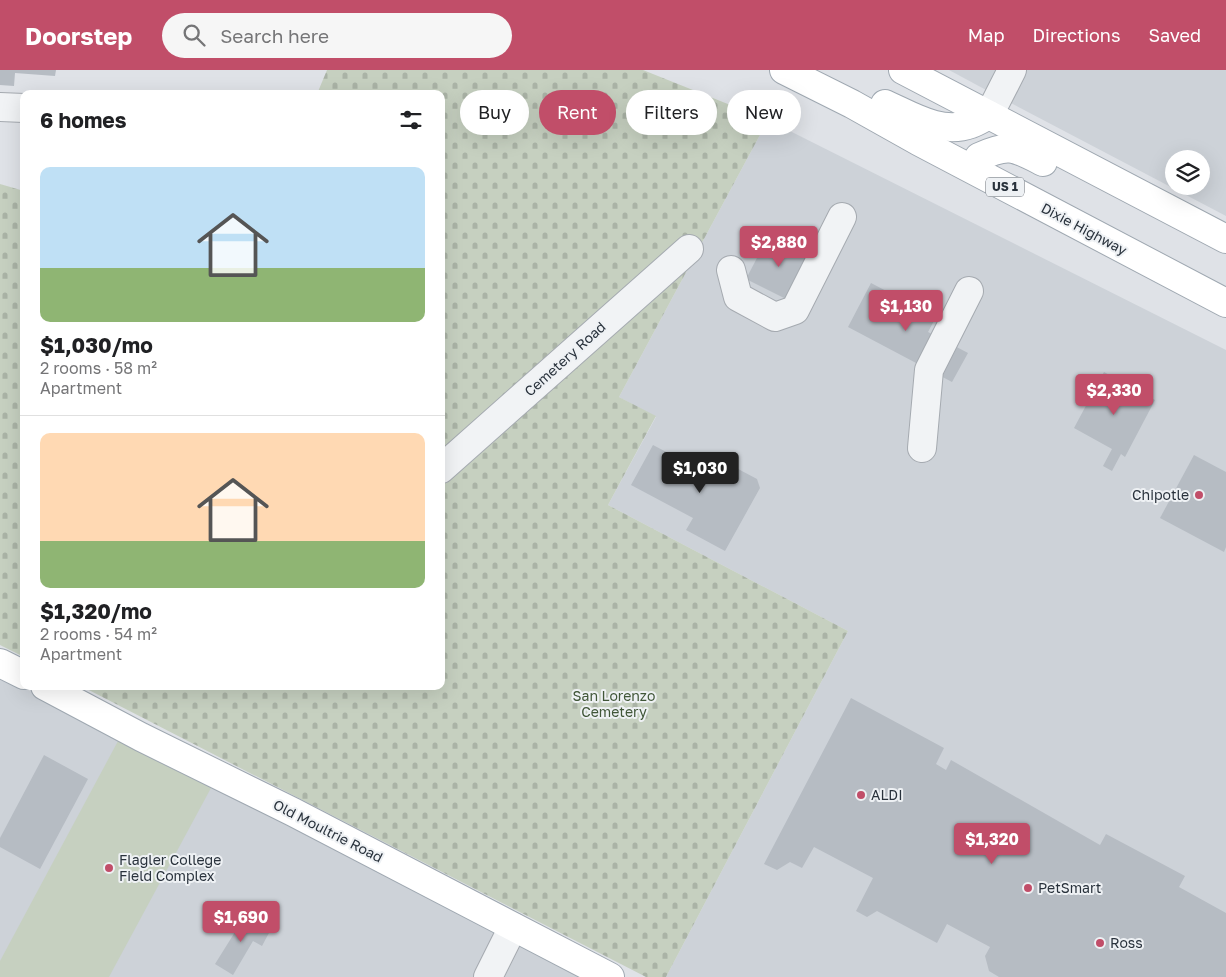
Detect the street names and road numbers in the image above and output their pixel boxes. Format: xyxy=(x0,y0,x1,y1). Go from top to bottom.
road number: US 1 xyxy=(986,178,1024,196)
street label: Dixie Highway xyxy=(1038,199,1130,258)
street label: Cemetery Road xyxy=(521,318,609,400)
street label: Old Moultrie Road xyxy=(271,796,386,866)

